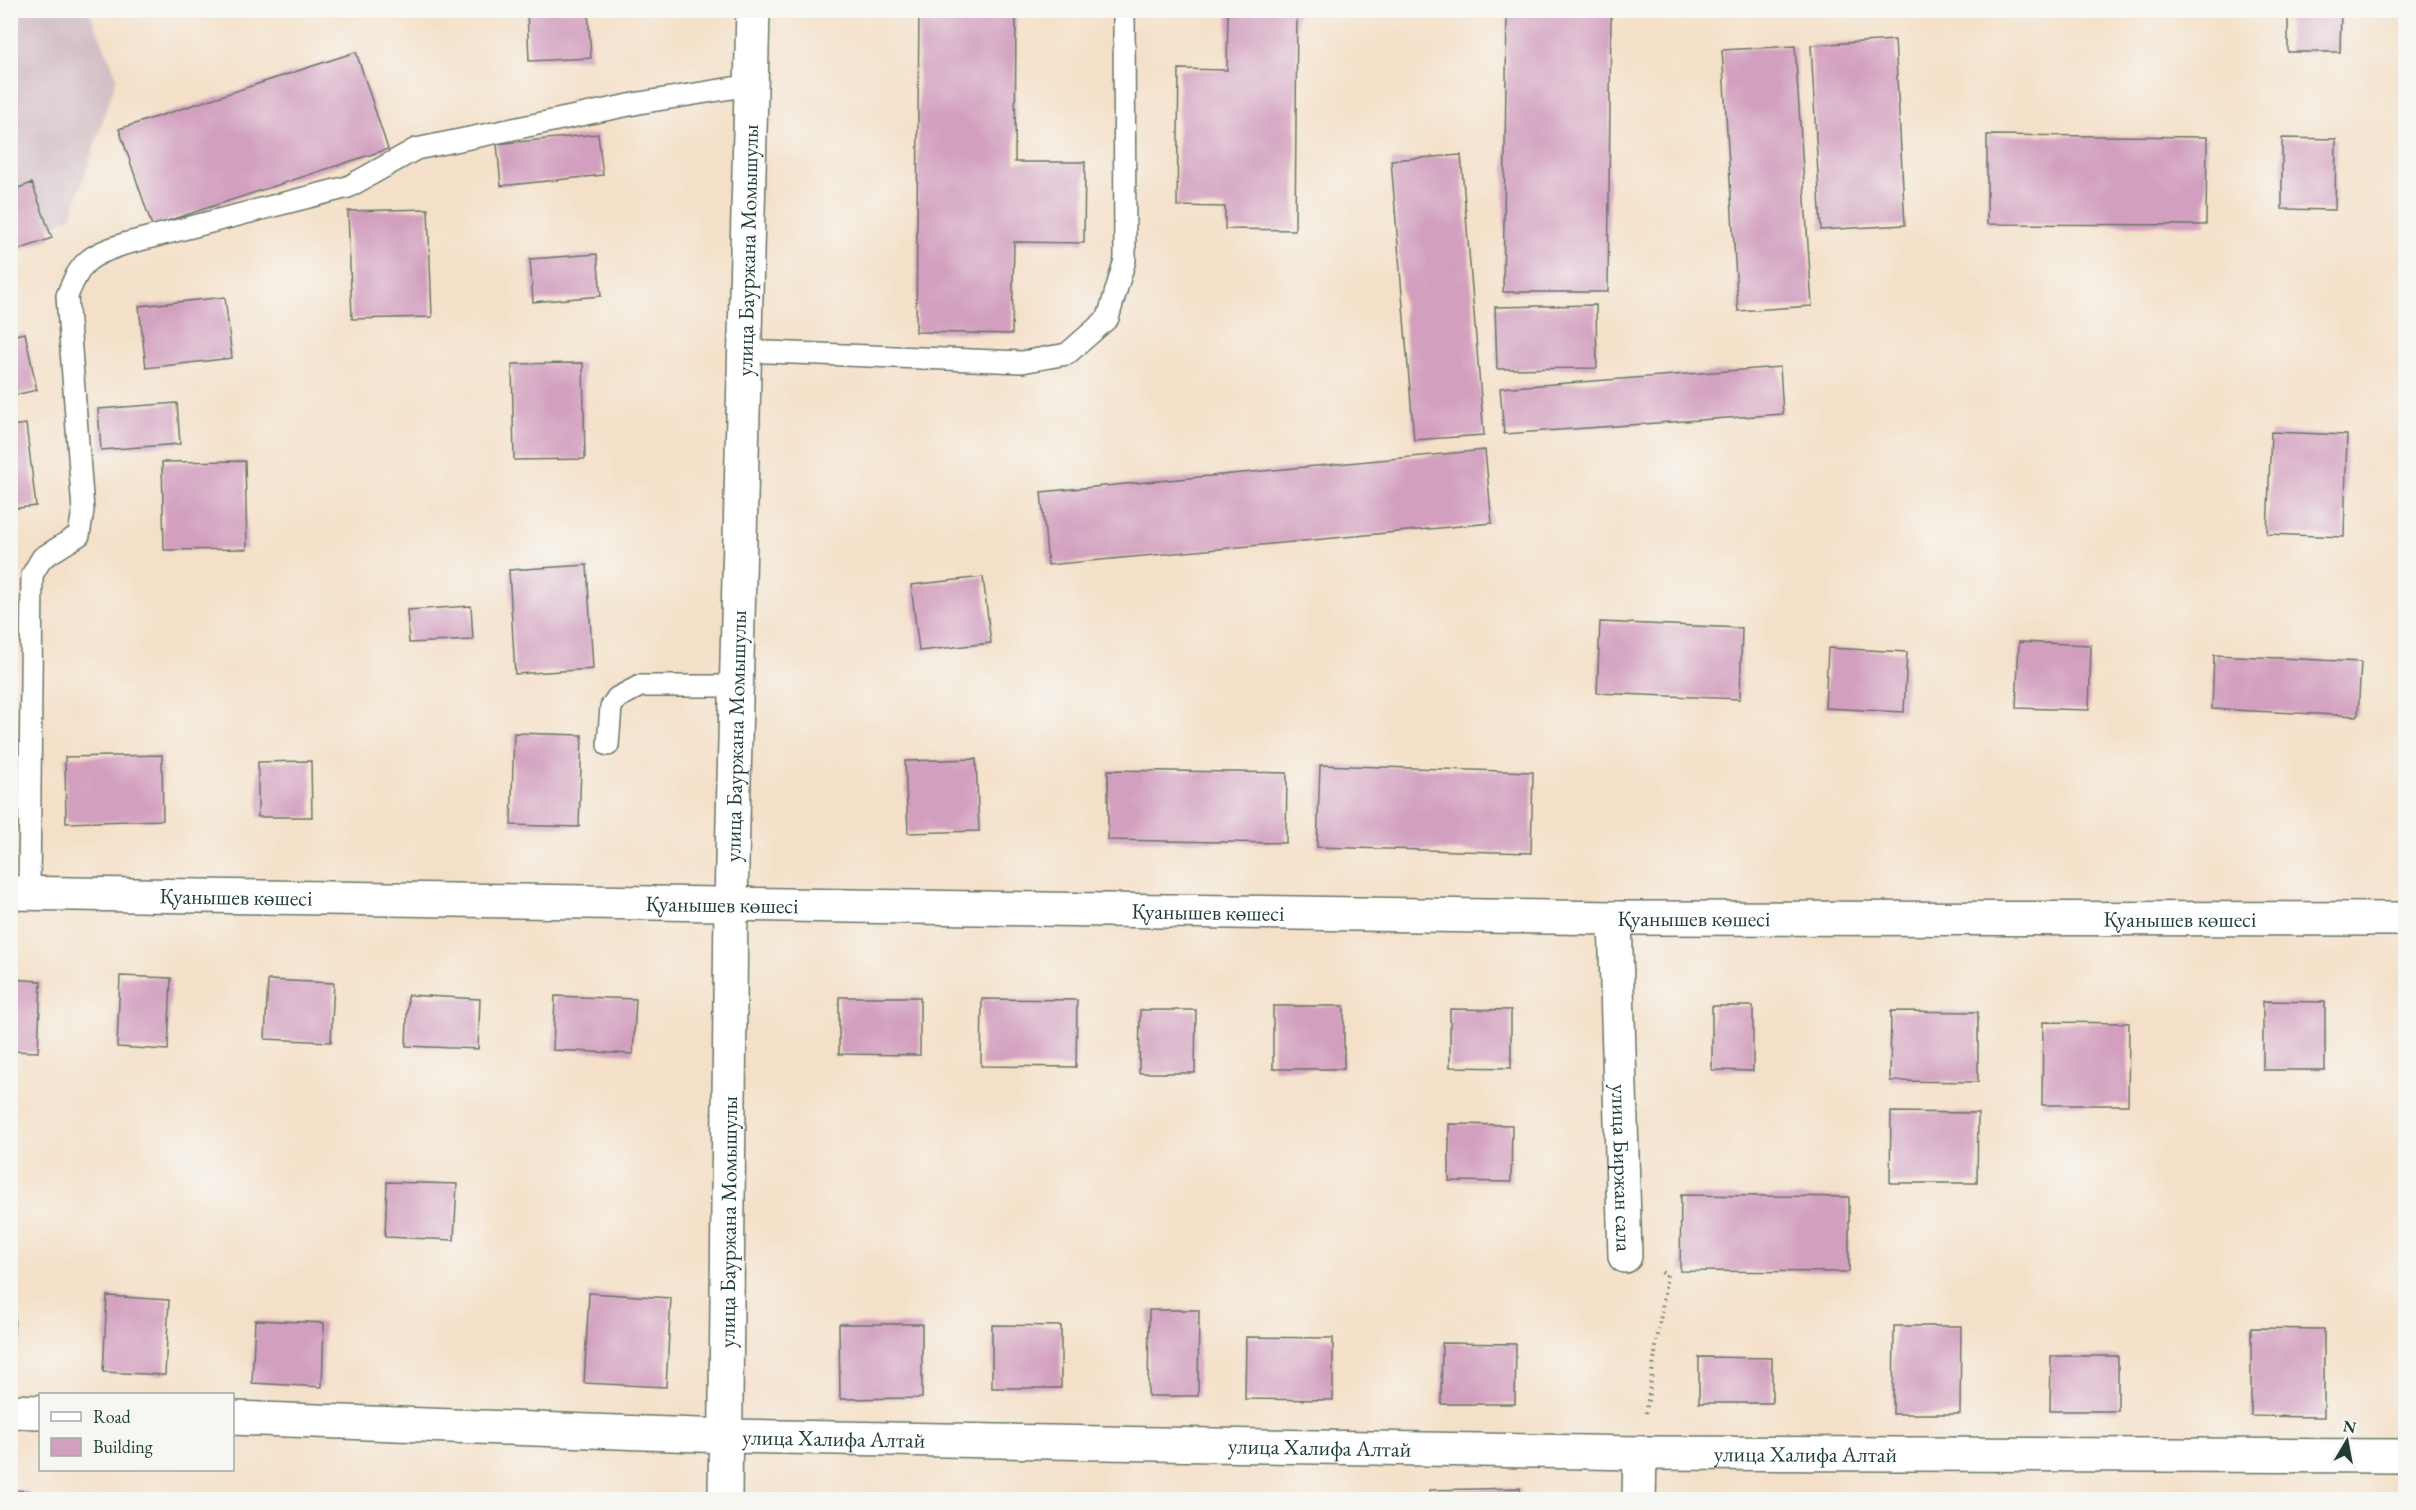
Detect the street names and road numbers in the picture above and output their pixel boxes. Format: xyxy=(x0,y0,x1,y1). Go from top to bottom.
street label: улица Бауржана Момышулы xyxy=(730,124,765,377)
street label: улица Бауржана Момышулы xyxy=(718,610,753,862)
street label: Қуанышев көшесі xyxy=(159,881,313,913)
street label: Қуанышев көшесі xyxy=(645,889,799,920)
street label: Қуанышев көшесі xyxy=(1131,896,1285,928)
street label: Қуанышев көшесі xyxy=(1617,904,1770,933)
street label: Қуанышев көшесі xyxy=(2103,905,2256,934)
street label: улица Биржан сала xyxy=(1605,1084,1639,1252)
street label: улица Бауржана Момышулы xyxy=(713,1096,744,1348)
street label: улица Халифа Алтай xyxy=(742,1422,926,1455)
street label: улица Халифа Алтай xyxy=(1228,1431,1412,1464)
street label: улица Халифа Алтай xyxy=(1714,1439,1898,1469)

